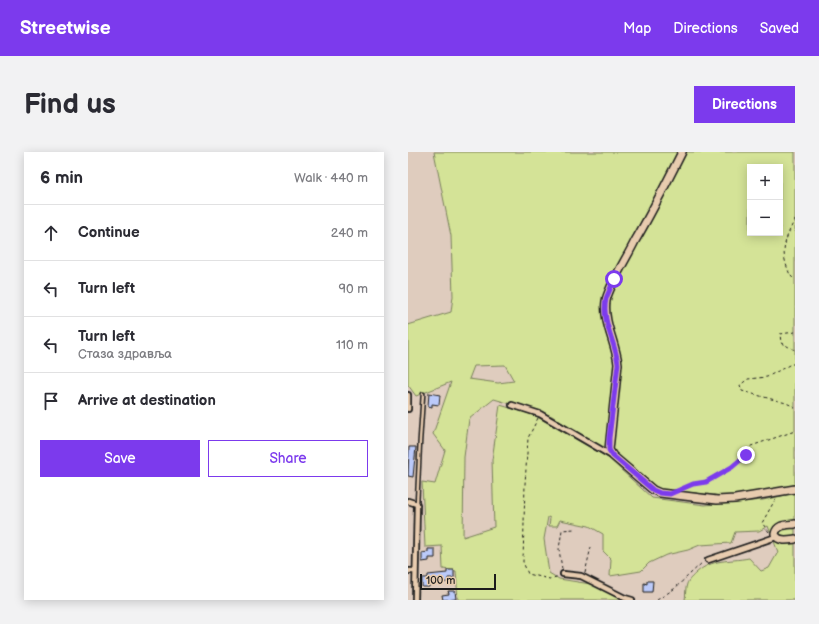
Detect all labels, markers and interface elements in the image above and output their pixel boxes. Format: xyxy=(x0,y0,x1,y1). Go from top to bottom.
text: Streetwise xyxy=(20,17,111,40)
text: Map xyxy=(623,20,651,37)
text: Directions xyxy=(673,20,738,37)
text: Saved xyxy=(760,20,799,37)
button: Directions xyxy=(694,86,795,123)
text: Find us xyxy=(24,88,116,121)
map controls xyxy=(747,164,783,236)
button: + xyxy=(747,164,783,200)
text: 6 min xyxy=(40,168,83,188)
text: Walk · 440 m xyxy=(294,170,368,186)
button: − xyxy=(747,200,783,236)
icon: ahead xyxy=(40,222,62,244)
text: Continue xyxy=(78,223,140,242)
text: 240 m xyxy=(331,225,368,241)
route start xyxy=(605,270,623,288)
icon: left xyxy=(40,278,62,300)
text: Turn left xyxy=(78,279,135,298)
text: 90 m xyxy=(339,281,368,297)
text: Turn left xyxy=(78,327,135,346)
icon: left xyxy=(40,334,62,356)
text: 110 m xyxy=(336,337,368,353)
text: Стаза здравља xyxy=(78,346,172,362)
icon: arrive xyxy=(40,390,62,412)
text: Arrive at destination xyxy=(78,391,216,410)
button: Save xyxy=(40,440,200,477)
button: Share xyxy=(208,440,368,477)
route end xyxy=(737,446,755,464)
scale bar xyxy=(420,572,496,591)
text: 100 m xyxy=(426,574,455,587)

